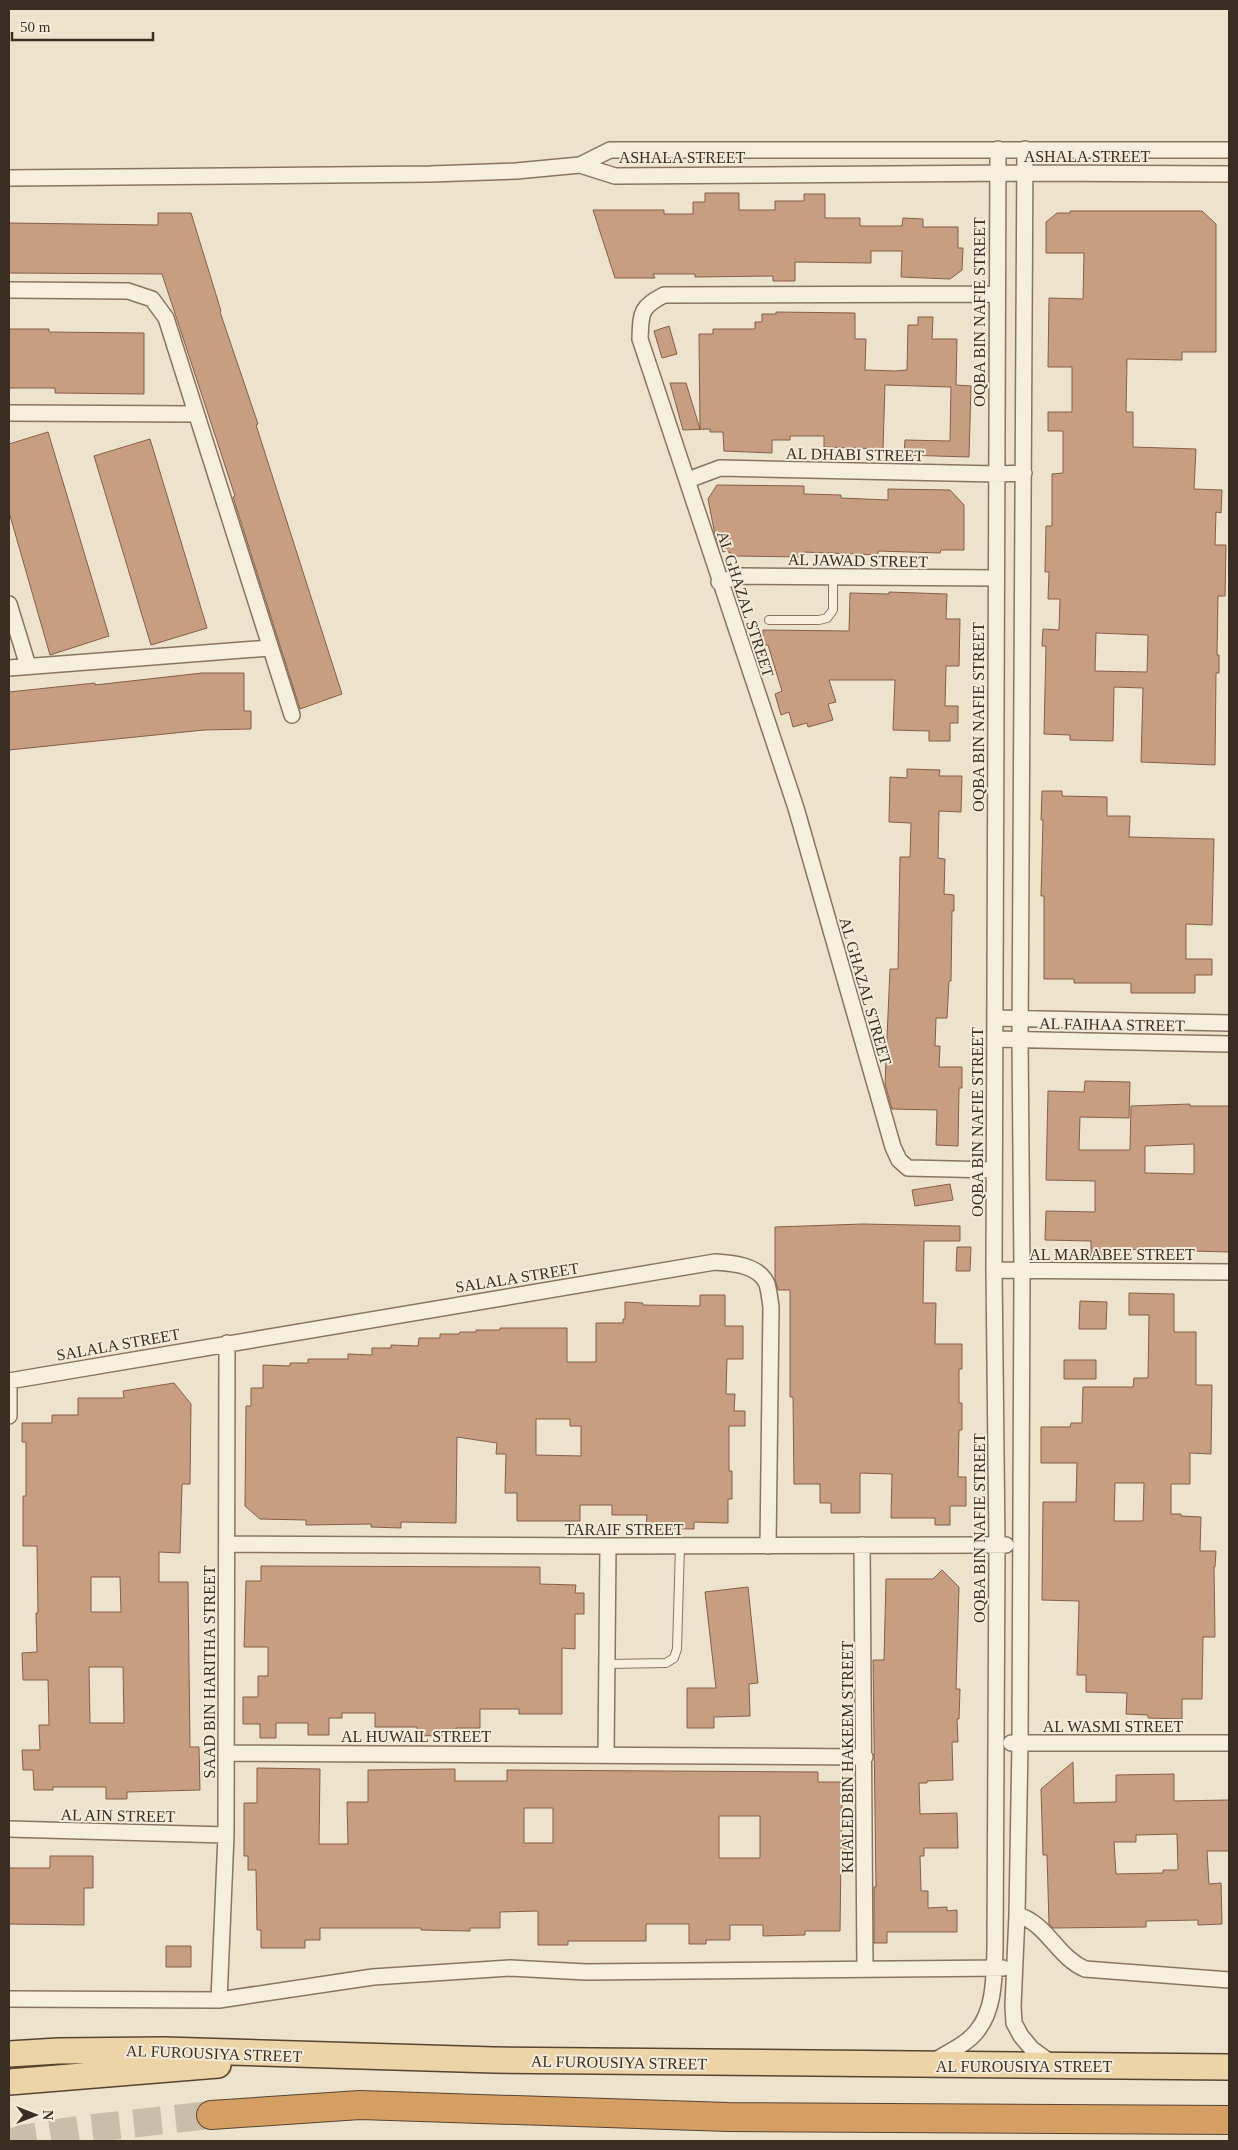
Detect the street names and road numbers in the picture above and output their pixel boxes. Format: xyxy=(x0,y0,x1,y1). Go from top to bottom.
street label: ASHALA STREET xyxy=(1024,148,1151,165)
street label: ASHALA STREET xyxy=(619,149,746,166)
street label: OQBA BIN NAFIE STREET xyxy=(971,217,988,407)
street label: AL DHABI STREET xyxy=(786,445,924,464)
street label: AL GHAZAL STREET xyxy=(714,529,777,680)
street label: AL JAWAD STREET xyxy=(788,551,929,570)
street label: OQBA BIN NAFIE STREET xyxy=(970,622,987,812)
street label: AL GHAZAL STREET xyxy=(836,915,895,1067)
street label: AL FAIHAA STREET xyxy=(1039,1015,1185,1034)
street label: OQBA BIN NAFIE STREET xyxy=(969,1027,986,1217)
street label: AL MARABEE STREET xyxy=(1029,1246,1195,1263)
street label: SALALA STREET xyxy=(454,1259,580,1296)
street label: SALALA STREET xyxy=(55,1325,181,1364)
street label: OQBA BIN NAFIE STREET xyxy=(971,1433,988,1623)
street label: TARAIF STREET xyxy=(564,1521,684,1538)
street label: SAAD BIN HARITHA STREET xyxy=(201,1565,218,1778)
street label: KHALED BIN HAKEEM STREET xyxy=(839,1641,856,1873)
street label: AL WASMI STREET xyxy=(1043,1718,1183,1735)
street label: AL HUWAIL STREET xyxy=(341,1728,491,1745)
street label: AL AIN STREET xyxy=(60,1806,176,1825)
street label: AL FUROUSIYA STREET xyxy=(126,2042,303,2065)
street label: AL FUROUSIYA STREET xyxy=(531,2052,708,2073)
street label: AL FUROUSIYA STREET xyxy=(936,2058,1112,2075)

